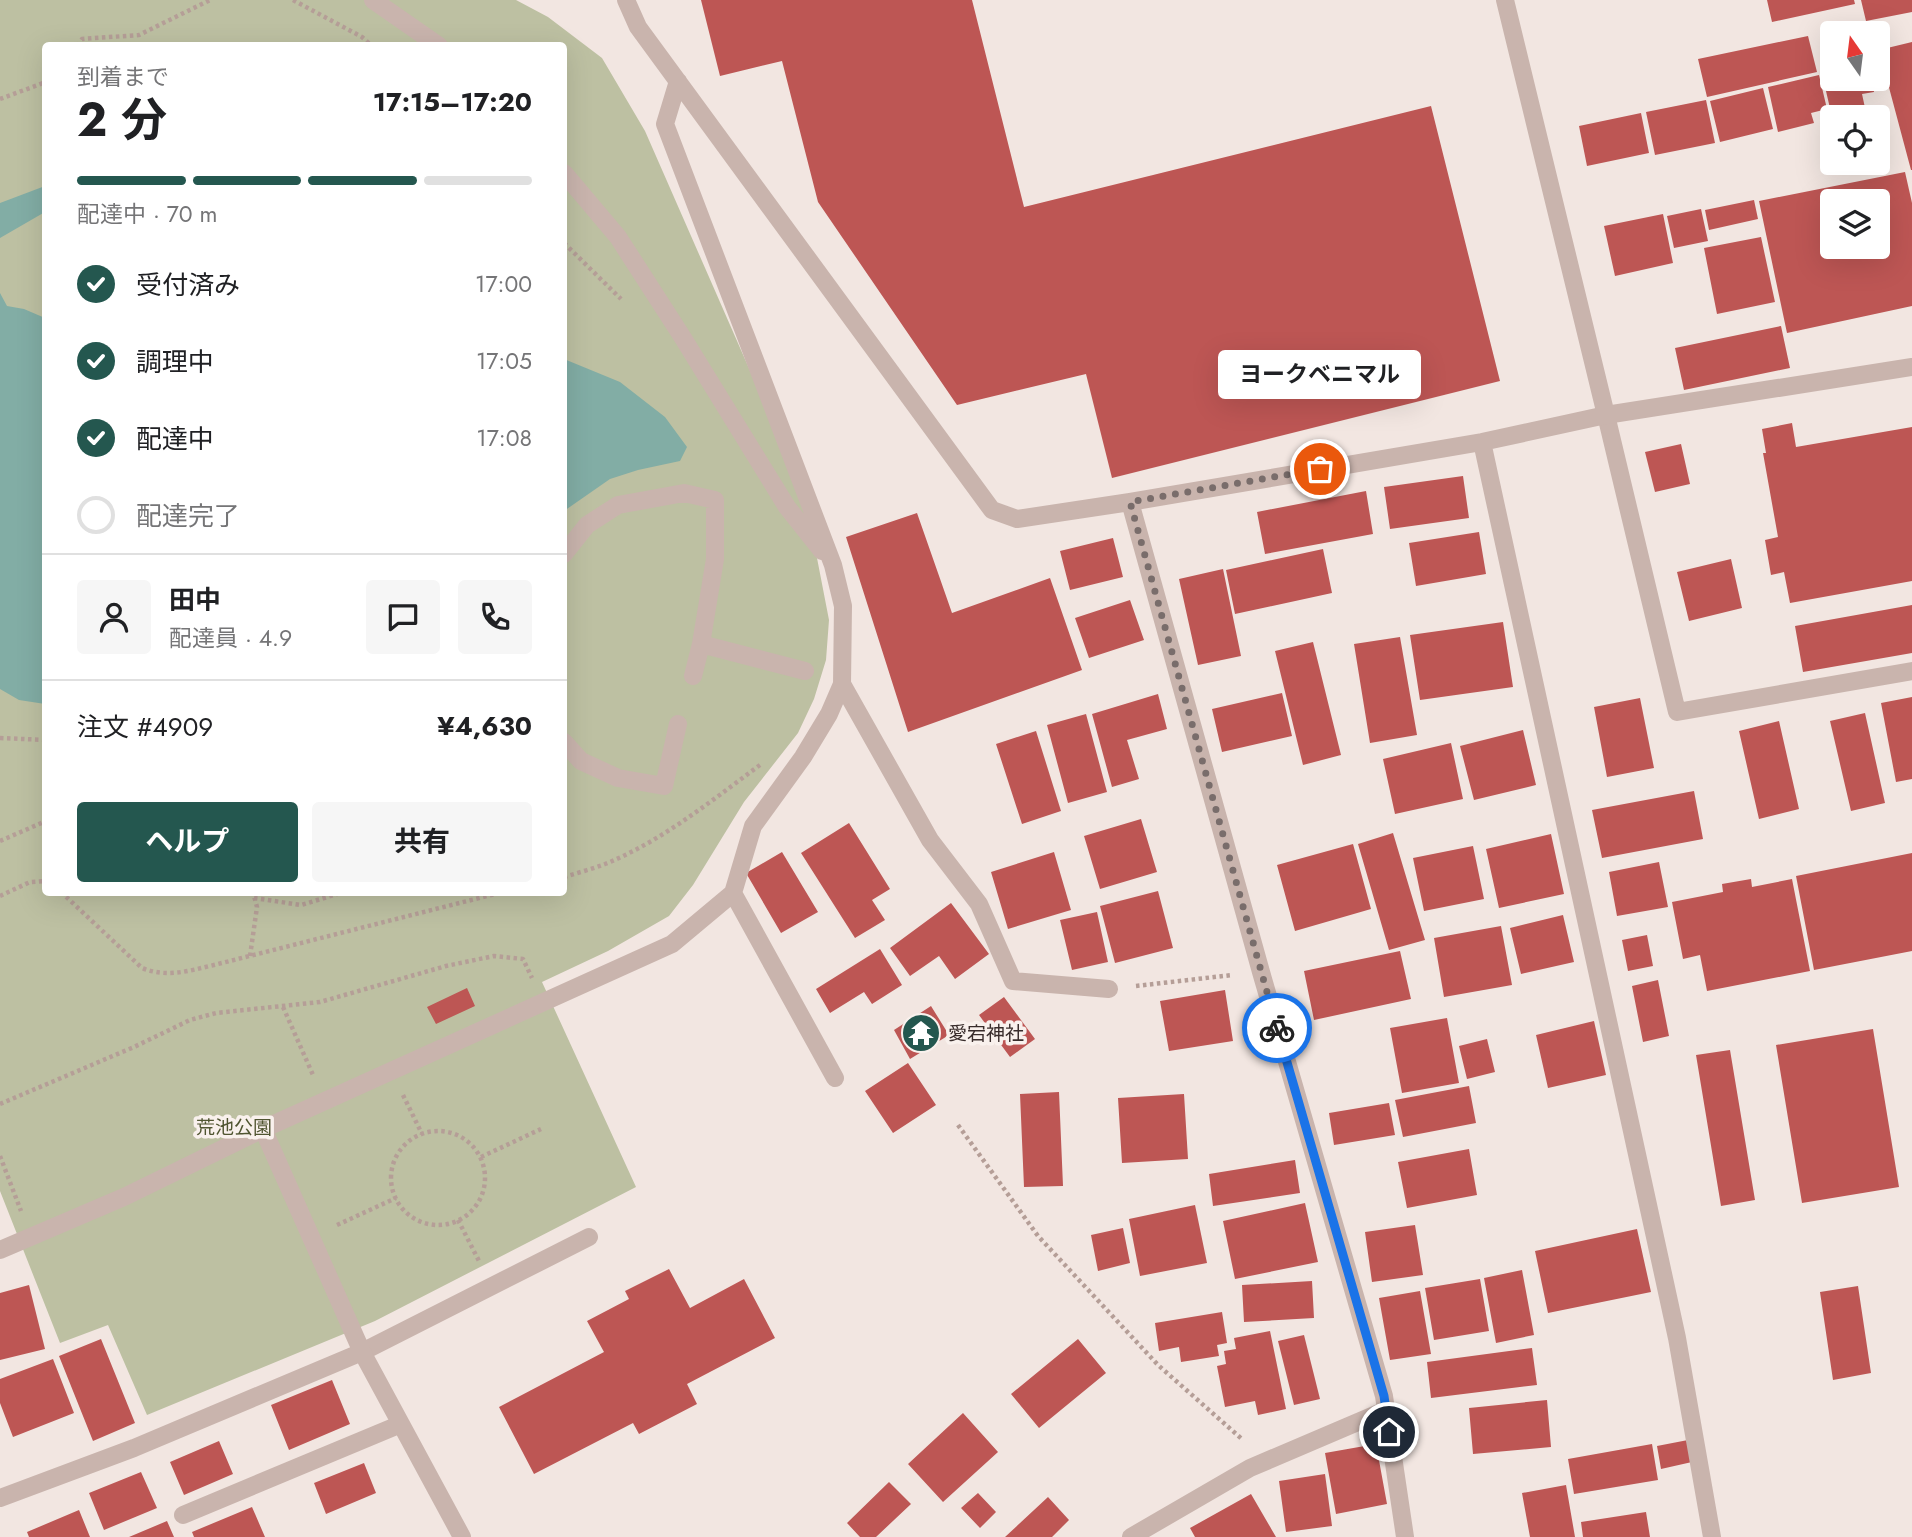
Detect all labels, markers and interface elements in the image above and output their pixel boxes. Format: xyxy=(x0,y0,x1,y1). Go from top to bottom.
north arrow xyxy=(1820,21,1890,91)
map controls xyxy=(1820,21,1890,259)
text: 到着まで xyxy=(77,60,169,94)
text: 17:15–17:20 xyxy=(373,83,532,121)
text: 2 分 xyxy=(77,87,167,153)
button: locate xyxy=(1820,105,1890,175)
button: layers xyxy=(1820,189,1890,259)
text: 配達中 · 70 m xyxy=(77,197,217,231)
icon: check xyxy=(77,265,115,303)
text: 受付済み xyxy=(136,266,240,304)
text: 17:00 xyxy=(475,267,532,301)
icon: check xyxy=(77,342,115,380)
text: 調理中 xyxy=(136,343,214,381)
text: 17:05 xyxy=(476,344,532,378)
callout: ヨークベニマル xyxy=(1218,350,1422,399)
text: ヨークベニマル xyxy=(1239,357,1400,391)
icon: check xyxy=(77,419,115,457)
text: 配達中 xyxy=(136,420,214,458)
text: 17:08 xyxy=(476,421,532,455)
pin xyxy=(1290,439,1350,499)
icon: bag xyxy=(1301,450,1339,488)
text: 配達完了 xyxy=(136,497,240,535)
button: person xyxy=(77,580,151,654)
button: chat xyxy=(366,580,440,654)
button: phone xyxy=(458,580,532,654)
text: 田中 xyxy=(169,581,221,619)
text: 配達員 · 4.9 xyxy=(169,621,292,655)
text: ¥4,630 xyxy=(437,707,532,745)
text: 注文 #4909 xyxy=(77,708,213,746)
button: ヘルプ xyxy=(77,802,298,882)
button: 共有 xyxy=(312,802,532,882)
courier xyxy=(1242,993,1312,1063)
icon: bike xyxy=(1258,1009,1296,1047)
temple icon: 愛宕神社 xyxy=(900,1012,942,1054)
place label: 愛宕神社 xyxy=(948,1020,1024,1047)
park label: 荒池公園 xyxy=(196,1114,272,1141)
pin xyxy=(1359,1402,1419,1462)
icon: home xyxy=(1370,1413,1408,1451)

